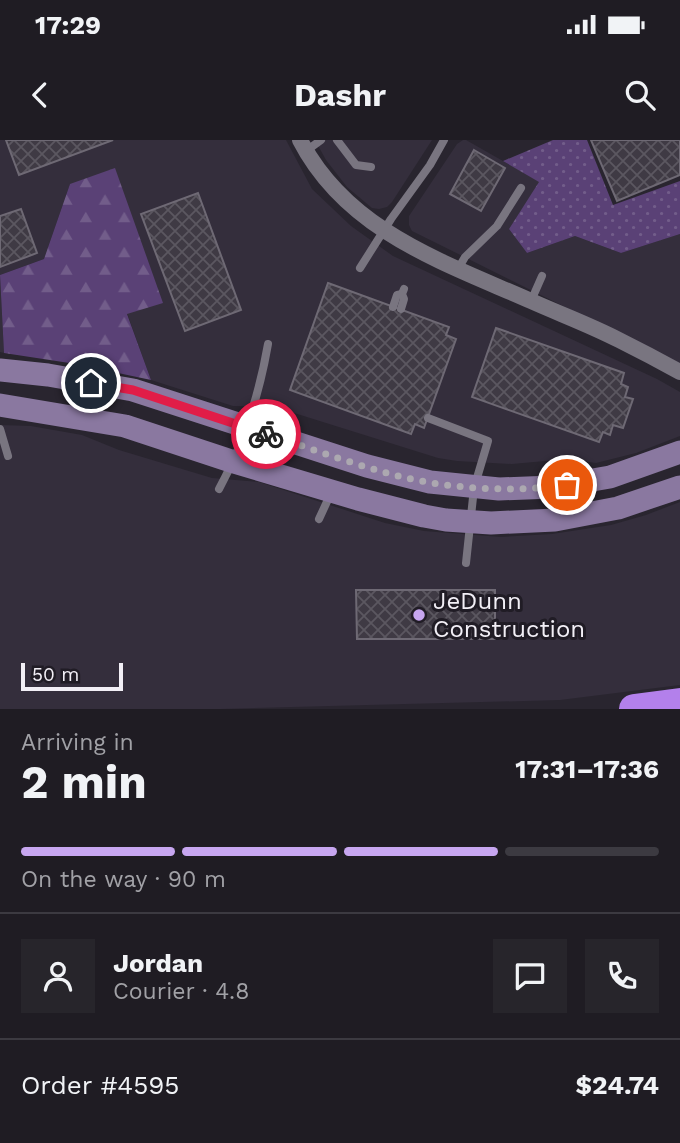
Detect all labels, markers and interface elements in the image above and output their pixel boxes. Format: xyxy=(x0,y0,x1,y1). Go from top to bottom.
text: 17:29 xyxy=(35,10,101,40)
icon: back xyxy=(21,76,59,114)
text: Dashr xyxy=(294,76,386,114)
icon: search xyxy=(621,76,659,114)
pin xyxy=(61,353,121,413)
icon: home xyxy=(72,364,110,402)
courier xyxy=(231,399,301,469)
icon: bike xyxy=(247,415,285,453)
pin xyxy=(537,455,597,515)
icon: bag xyxy=(548,466,586,504)
place label: JeDunn Construction xyxy=(433,587,585,643)
marker: JeDunn Construction xyxy=(411,607,427,623)
scale bar xyxy=(21,660,122,692)
text: 50 m xyxy=(32,663,79,686)
text: Arriving in xyxy=(21,729,134,756)
text: 17:31–17:36 xyxy=(515,754,659,784)
text: 2 min xyxy=(21,755,147,809)
text: On the way · 90 m xyxy=(21,866,226,893)
button: person xyxy=(21,939,95,1013)
button: chat xyxy=(493,939,567,1013)
button: phone xyxy=(585,939,659,1013)
text: Jordan xyxy=(113,948,203,978)
text: Courier · 4.8 xyxy=(113,978,249,1005)
text: Order #4595 xyxy=(21,1070,180,1100)
text: $24.74 xyxy=(575,1070,659,1100)

